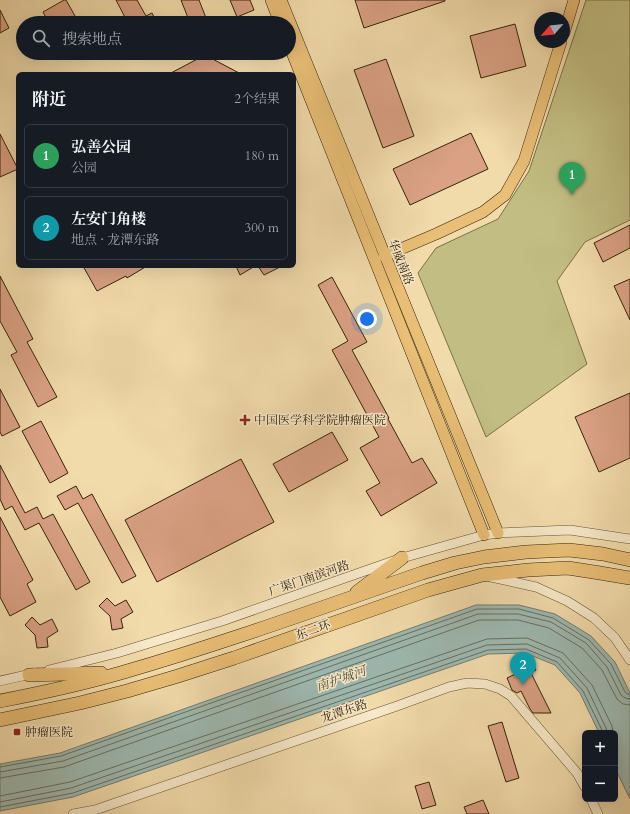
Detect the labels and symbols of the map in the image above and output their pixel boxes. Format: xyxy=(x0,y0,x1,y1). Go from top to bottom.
north arrow xyxy=(534,12,570,48)
pin: 1 xyxy=(559,162,585,195)
street label: 华威南路 xyxy=(385,237,417,287)
your location xyxy=(357,309,377,329)
place label: 中国医学科学院肿瘤医院 xyxy=(254,412,386,428)
marker: 中国医学科学院肿瘤医院 xyxy=(239,414,251,426)
street label: 广渠门南滨河路 xyxy=(267,557,351,599)
street label: 东二环 xyxy=(293,617,333,643)
pin: 2 xyxy=(510,652,536,685)
water label: 南护城河 xyxy=(313,661,370,696)
street label: 龙潭东路 xyxy=(319,696,369,726)
place label: 肿瘤医院 xyxy=(25,724,73,740)
marker: 肿瘤医院 xyxy=(12,727,22,737)

